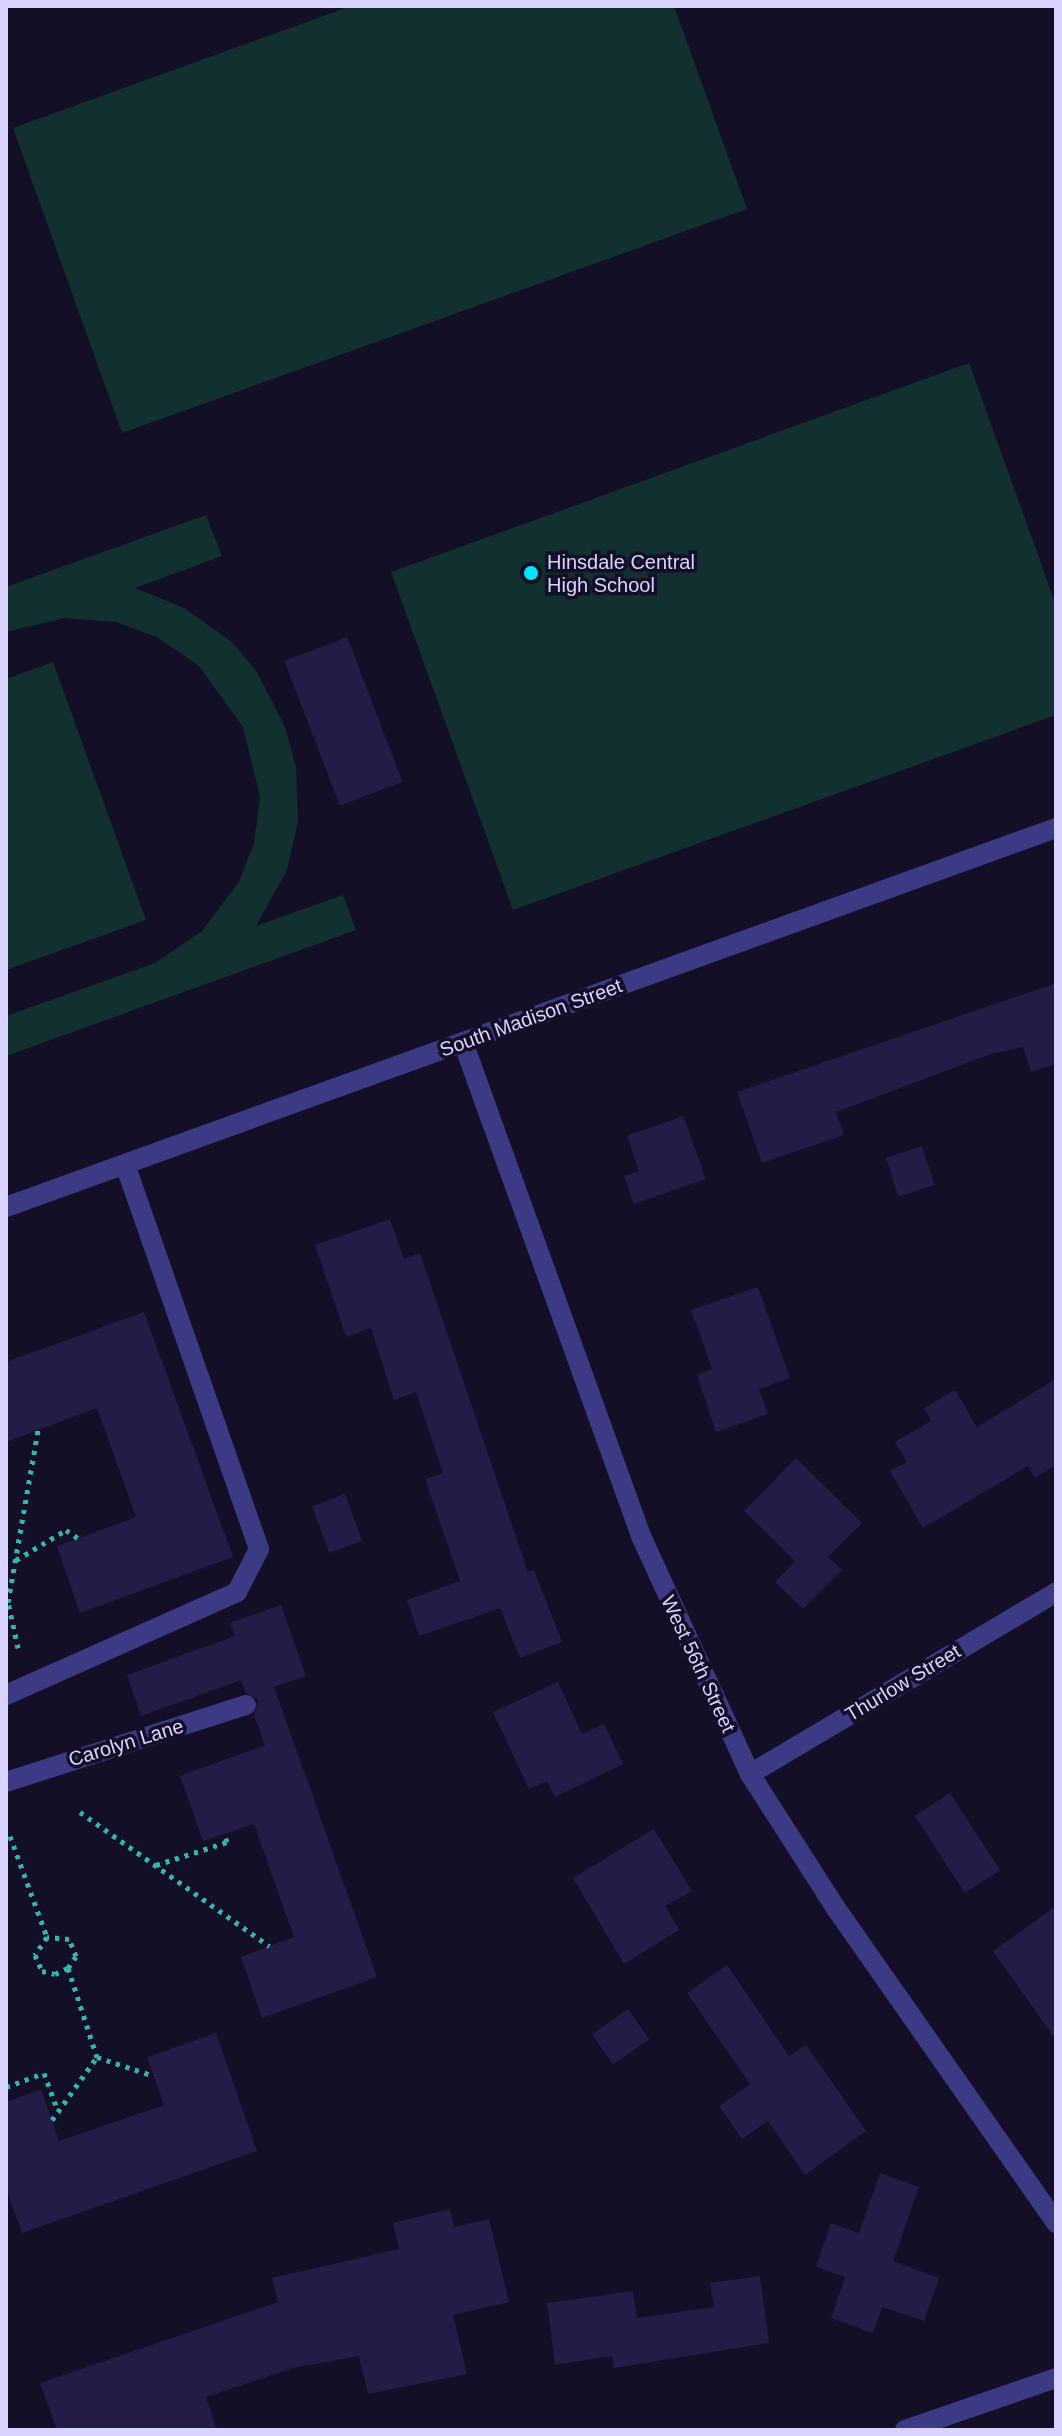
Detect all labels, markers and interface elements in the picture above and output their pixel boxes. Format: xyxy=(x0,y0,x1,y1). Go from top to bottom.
place label: Hinsdale Central High School xyxy=(547,550,695,597)
marker: Hinsdale Central High School xyxy=(522,564,540,582)
street label: South Madison Street xyxy=(437,974,625,1062)
street label: West 56th Street xyxy=(656,1592,740,1736)
street label: Thurlow Street xyxy=(841,1639,965,1727)
street label: Carolyn Lane xyxy=(66,1714,186,1772)

